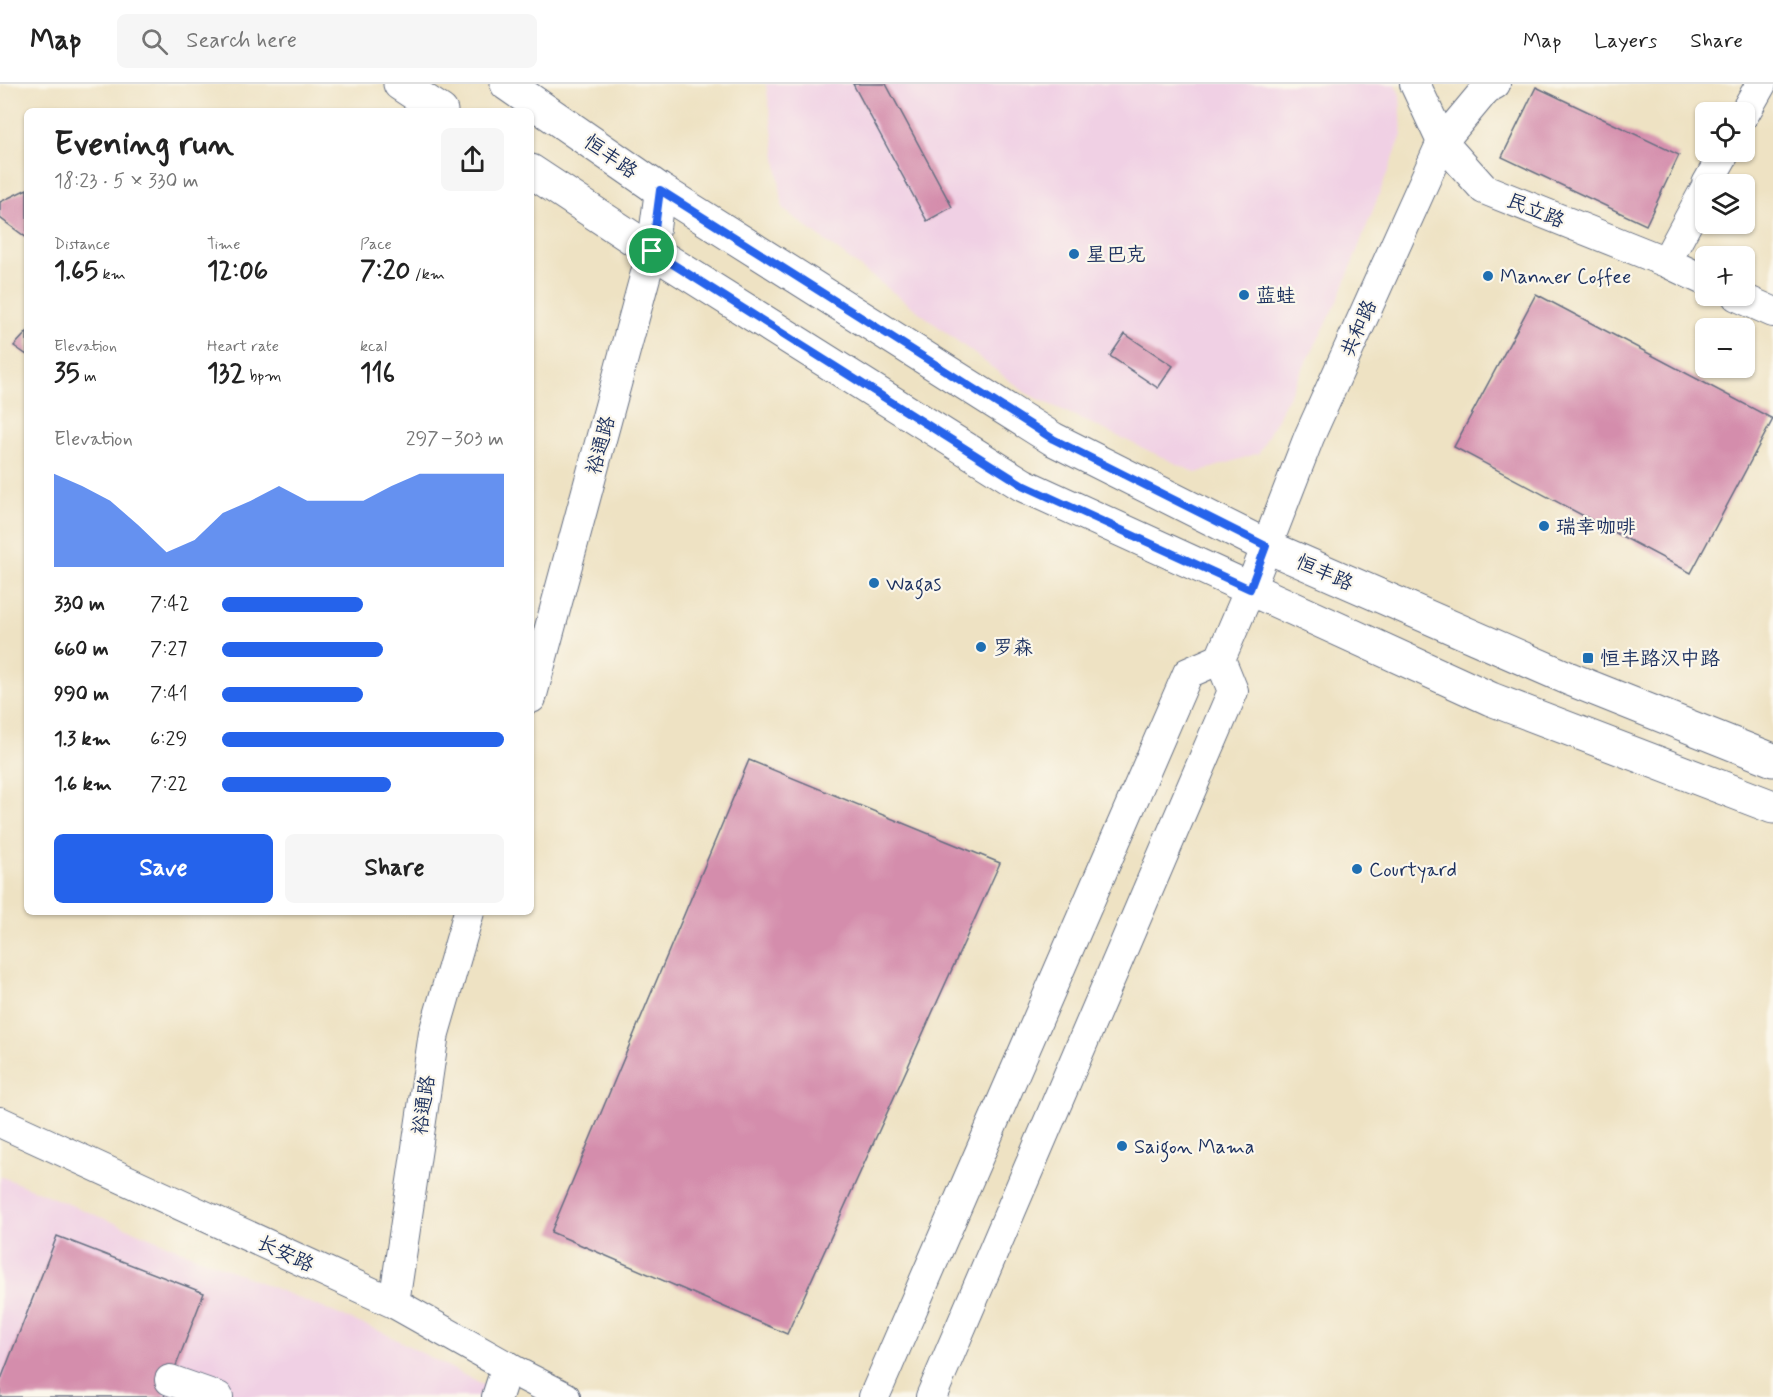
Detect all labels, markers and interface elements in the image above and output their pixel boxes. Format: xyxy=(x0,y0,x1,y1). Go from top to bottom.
search box xyxy=(117,14,537,68)
text: Map xyxy=(30,23,81,60)
icon: search xyxy=(138,25,171,58)
text: Search here xyxy=(186,27,297,55)
text: Map xyxy=(1523,27,1561,55)
text: Layers xyxy=(1594,27,1657,55)
text: Share xyxy=(1690,27,1743,55)
map controls xyxy=(1695,102,1755,378)
button: locate xyxy=(1695,102,1755,162)
text: Evening run xyxy=(54,123,234,167)
button: share xyxy=(441,128,504,191)
street label: 恒丰路 xyxy=(578,129,643,186)
text: 18:23 · 5 × 330 m xyxy=(54,168,199,195)
button: layers xyxy=(1695,174,1755,234)
street label: 民立路 xyxy=(1503,188,1569,236)
pin xyxy=(626,225,677,276)
text: Distance xyxy=(54,234,110,255)
text: Time xyxy=(207,234,241,255)
text: Pace xyxy=(360,234,392,255)
icon: arrive xyxy=(635,234,668,267)
place label: 星巴克 xyxy=(1086,242,1146,269)
button: + xyxy=(1695,246,1755,306)
marker: 星巴克 xyxy=(1067,247,1081,261)
text: 1.65 xyxy=(54,255,98,289)
text: 12:06 xyxy=(207,255,268,289)
text: 7:20 xyxy=(360,255,410,289)
text: km xyxy=(98,264,126,285)
text: /km xyxy=(410,264,445,285)
place label: Manner Coffee xyxy=(1500,264,1631,291)
marker: Manner Coffee xyxy=(1481,269,1495,283)
place label: 蓝蛙 xyxy=(1256,283,1296,310)
marker: 蓝蛙 xyxy=(1237,288,1251,302)
street label: 共和路 xyxy=(1335,295,1384,362)
button: − xyxy=(1695,318,1755,378)
text: Elevation xyxy=(54,336,117,357)
text: Heart rate xyxy=(207,336,279,357)
text: kcal xyxy=(360,336,387,357)
text: 35 xyxy=(54,357,80,391)
text: 132 xyxy=(207,357,245,391)
text: 116 xyxy=(360,357,395,391)
text: m xyxy=(80,366,97,387)
text: bpm xyxy=(245,366,282,387)
street label: 裕通路 xyxy=(581,412,623,478)
text: Elevation xyxy=(54,426,133,453)
text: 297–303 m xyxy=(406,426,504,453)
place label: 瑞幸咖啡 xyxy=(1556,514,1636,541)
marker: 瑞幸咖啡 xyxy=(1537,519,1551,533)
street label: 恒丰路 xyxy=(1291,549,1358,598)
place label: Wagas xyxy=(886,571,942,600)
marker: Wagas xyxy=(867,576,881,590)
text: 330 m xyxy=(54,591,105,618)
text: 7:42 xyxy=(150,591,190,618)
place label: 罗森 xyxy=(993,635,1033,662)
text: 660 m xyxy=(54,636,109,663)
text: 7:27 xyxy=(150,636,187,663)
marker: 罗森 xyxy=(974,640,988,654)
place label: 恒丰路汉中路 xyxy=(1600,646,1721,673)
marker: 恒丰路汉中路 xyxy=(1581,651,1595,665)
text: 990 m xyxy=(54,681,109,708)
text: 7:41 xyxy=(150,681,188,708)
text: 1.3 km xyxy=(54,726,111,753)
text: 6:29 xyxy=(150,726,187,753)
text: 1.6 km xyxy=(54,771,112,798)
text: 7:22 xyxy=(150,771,188,798)
button: Save xyxy=(54,834,273,903)
button: Share xyxy=(285,834,504,903)
place label: Courtyard xyxy=(1369,857,1457,884)
marker: Courtyard xyxy=(1350,862,1364,876)
street label: 裕通路 xyxy=(407,1073,442,1137)
place label: Saigon Mama xyxy=(1134,1134,1255,1163)
marker: Saigon Mama xyxy=(1115,1139,1129,1153)
street label: 长安路 xyxy=(252,1229,319,1280)

